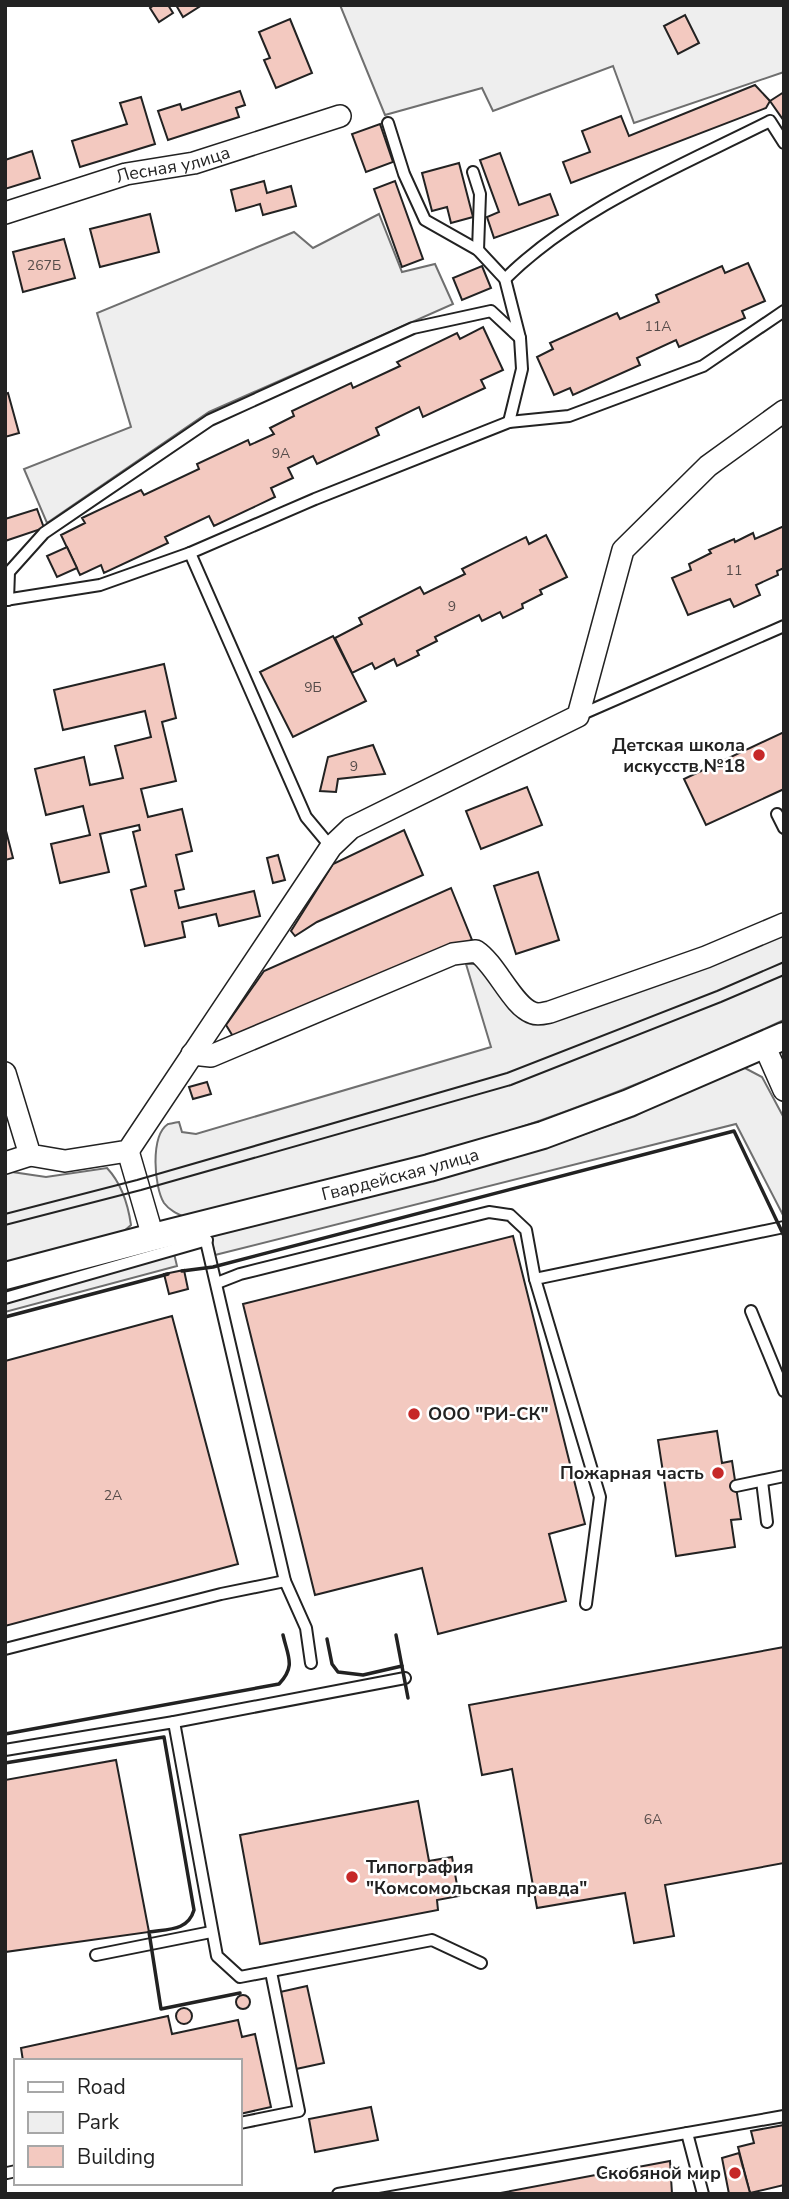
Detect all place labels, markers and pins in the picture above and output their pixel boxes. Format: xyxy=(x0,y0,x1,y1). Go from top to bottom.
place label: Детская школа искусств №18 xyxy=(612,733,745,778)
marker: Детская школа искусств №18 xyxy=(751,747,767,763)
place label: ООО "РИ-СК" xyxy=(428,1402,549,1426)
marker: ООО "РИ-СК" xyxy=(406,1406,422,1422)
place label: Пожарная часть xyxy=(560,1461,704,1485)
marker: Пожарная часть xyxy=(710,1465,726,1481)
place label: Типография "Комсомольская правда" xyxy=(366,1855,587,1900)
marker: Типография "Комсомольская правда" xyxy=(344,1869,360,1885)
place label: Скобяной мир xyxy=(596,2161,721,2185)
marker: Скобяной мир xyxy=(727,2165,743,2181)

